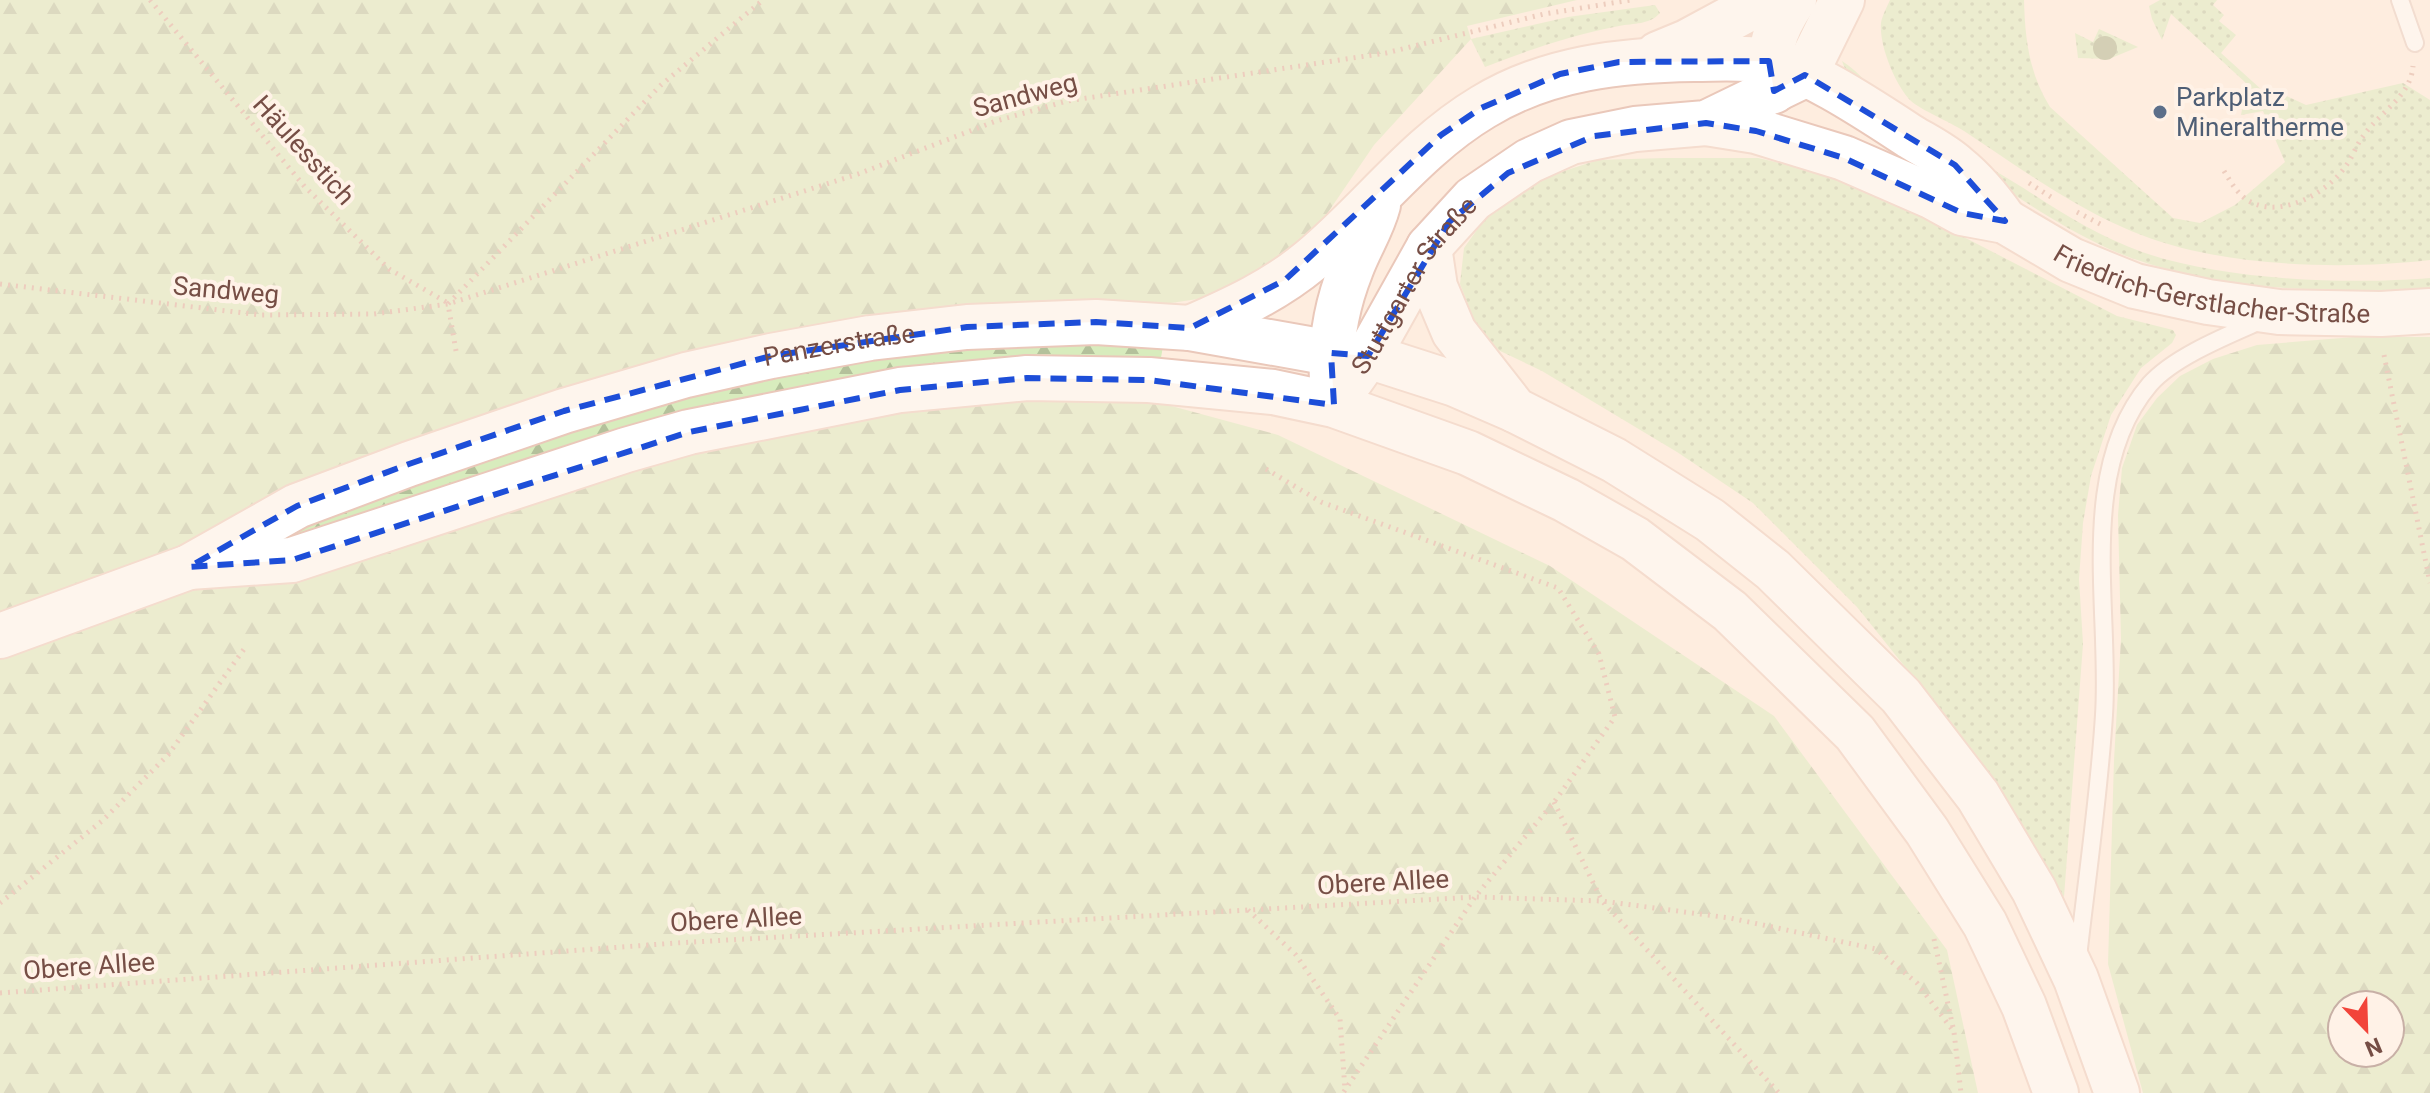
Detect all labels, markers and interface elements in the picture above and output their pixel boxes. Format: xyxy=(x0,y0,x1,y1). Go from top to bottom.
street label: Sandweg xyxy=(970,67,1080,123)
place label: Parkplatz Mineraltherme xyxy=(2176,82,2344,142)
street label: Häulesstich xyxy=(247,89,361,211)
marker: Parkplatz Mineraltherme xyxy=(2151,103,2169,121)
street label: Stuttgarter Straße xyxy=(1345,190,1483,380)
street label: Friedrich-Gerstlacher-Straße xyxy=(2048,238,2370,329)
street label: Sandweg xyxy=(172,270,280,310)
street label: Panzerstraße xyxy=(761,318,917,372)
street label: Obere Allee xyxy=(1316,864,1450,900)
street label: Obere Allee xyxy=(669,901,803,937)
street label: Obere Allee xyxy=(22,946,156,986)
north arrow xyxy=(2326,989,2406,1069)
text: N xyxy=(2362,1032,2386,1061)

